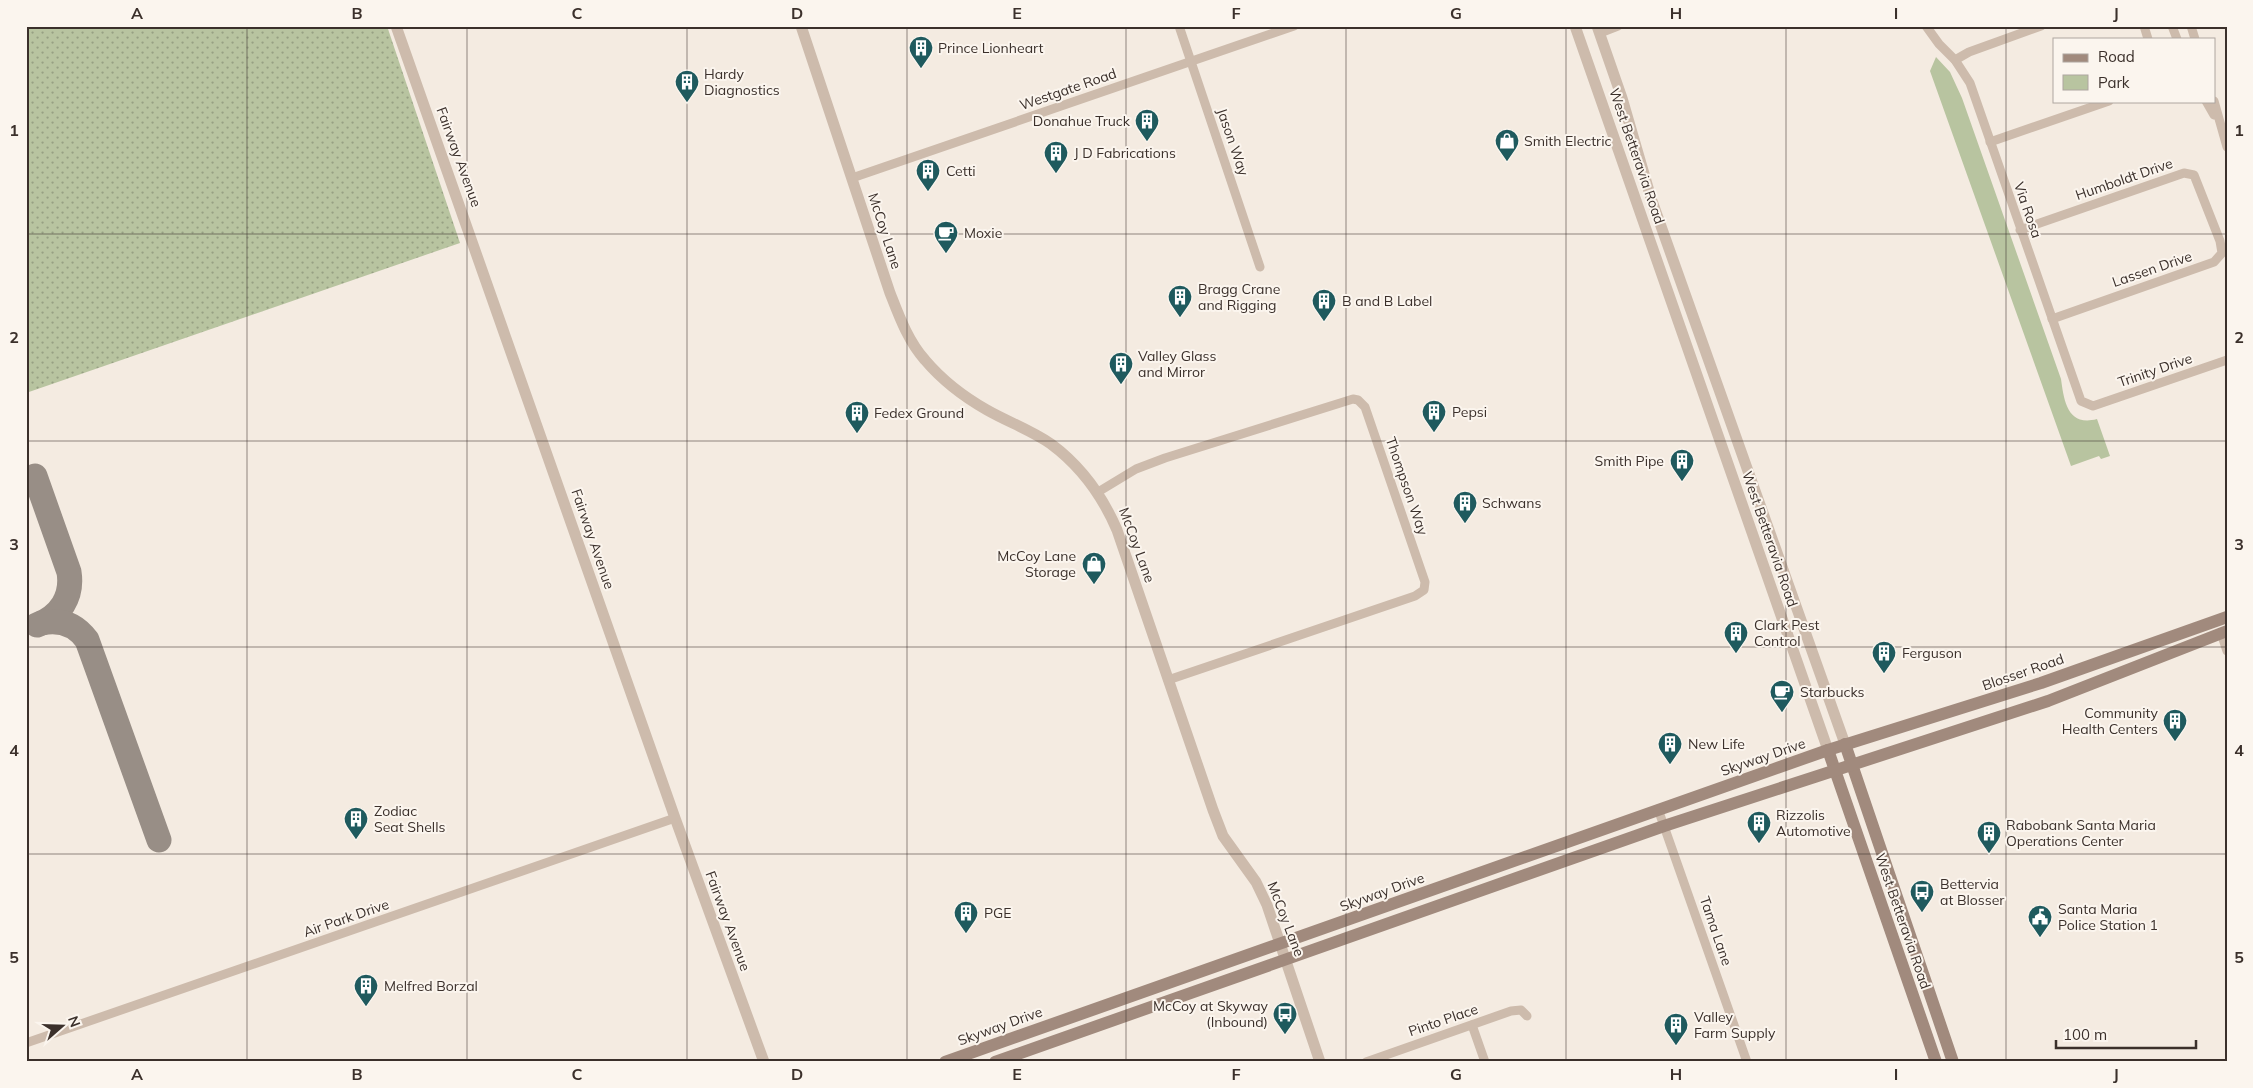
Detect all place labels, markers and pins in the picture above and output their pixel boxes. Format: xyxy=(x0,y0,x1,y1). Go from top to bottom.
building icon: Prince Lionheart xyxy=(908,35,934,69)
place label: Prince Lionheart xyxy=(938,39,1043,57)
place label: Hardy Diagnostics xyxy=(704,65,780,99)
building icon: Hardy Diagnostics xyxy=(674,69,700,103)
building icon: Donahue Truck xyxy=(1134,108,1160,142)
place label: Donahue Truck xyxy=(1033,112,1131,130)
shop icon: Smith Electric xyxy=(1494,128,1520,162)
place label: Smith Electric xyxy=(1524,132,1612,150)
building icon: J D Fabrications xyxy=(1043,140,1069,174)
place label: J D Fabrications xyxy=(1074,144,1176,162)
building icon: Cetti xyxy=(915,158,941,192)
place label: Cetti xyxy=(946,162,976,180)
cafe icon: Moxie xyxy=(933,220,959,254)
place label: Moxie xyxy=(964,224,1002,242)
place label: Bragg Crane and Rigging xyxy=(1198,280,1280,314)
building icon: Bragg Crane and Rigging xyxy=(1167,284,1193,318)
building icon: B and B Label xyxy=(1311,288,1337,322)
place label: B and B Label xyxy=(1342,292,1432,310)
place label: Valley Glass and Mirror xyxy=(1138,347,1217,381)
building icon: Valley Glass and Mirror xyxy=(1108,351,1134,385)
building icon: Pepsi xyxy=(1421,399,1447,433)
building icon: Fedex Ground xyxy=(844,400,870,434)
place label: Pepsi xyxy=(1452,403,1487,421)
place label: Fedex Ground xyxy=(874,404,964,422)
building icon: Smith Pipe xyxy=(1669,448,1695,482)
place label: Smith Pipe xyxy=(1594,452,1664,470)
building icon: Schwans xyxy=(1452,490,1478,524)
place label: Schwans xyxy=(1482,494,1541,512)
place label: McCoy Lane Storage xyxy=(997,547,1076,581)
shop icon: McCoy Lane Storage xyxy=(1081,551,1107,585)
place label: Clark Pest Control xyxy=(1754,616,1820,650)
building icon: Clark Pest Control xyxy=(1723,620,1749,654)
building icon: Ferguson xyxy=(1871,640,1897,674)
place label: Ferguson xyxy=(1902,644,1962,662)
cafe icon: Starbucks xyxy=(1769,679,1795,713)
place label: Starbucks xyxy=(1800,683,1865,701)
place label: Community Health Centers xyxy=(2062,704,2159,738)
building icon: Community Health Centers xyxy=(2162,708,2188,742)
building icon: New Life xyxy=(1657,731,1683,765)
place label: New Life xyxy=(1688,735,1745,753)
place label: Zodiac Seat Shells xyxy=(374,802,445,836)
building icon: Zodiac Seat Shells xyxy=(343,806,369,840)
place label: Rizzolis Automotive xyxy=(1776,806,1851,840)
building icon: Rizzolis Automotive xyxy=(1746,810,1772,844)
place label: Rabobank Santa Maria Operations Center xyxy=(2006,816,2156,850)
building icon: Rabobank Santa Maria Operations Center xyxy=(1976,820,2002,854)
place label: Bettervia at Blosser xyxy=(1940,875,2005,909)
bus stop icon: Bettervia at Blosser xyxy=(1909,879,1935,913)
building icon: PGE xyxy=(953,900,979,934)
place label: Santa Maria Police Station 1 xyxy=(2058,900,2158,934)
place label: PGE xyxy=(984,904,1011,922)
public building icon: Santa Maria Police Station 1 xyxy=(2027,904,2053,938)
building icon: Melfred Borzal xyxy=(353,973,379,1007)
place label: Melfred Borzal xyxy=(384,977,478,995)
place label: McCoy at Skyway (Inbound) xyxy=(1153,997,1269,1031)
bus stop icon: McCoy at Skyway (Inbound) xyxy=(1272,1001,1298,1035)
place label: Valley Farm Supply xyxy=(1694,1008,1776,1042)
building icon: Valley Farm Supply xyxy=(1663,1012,1689,1046)

